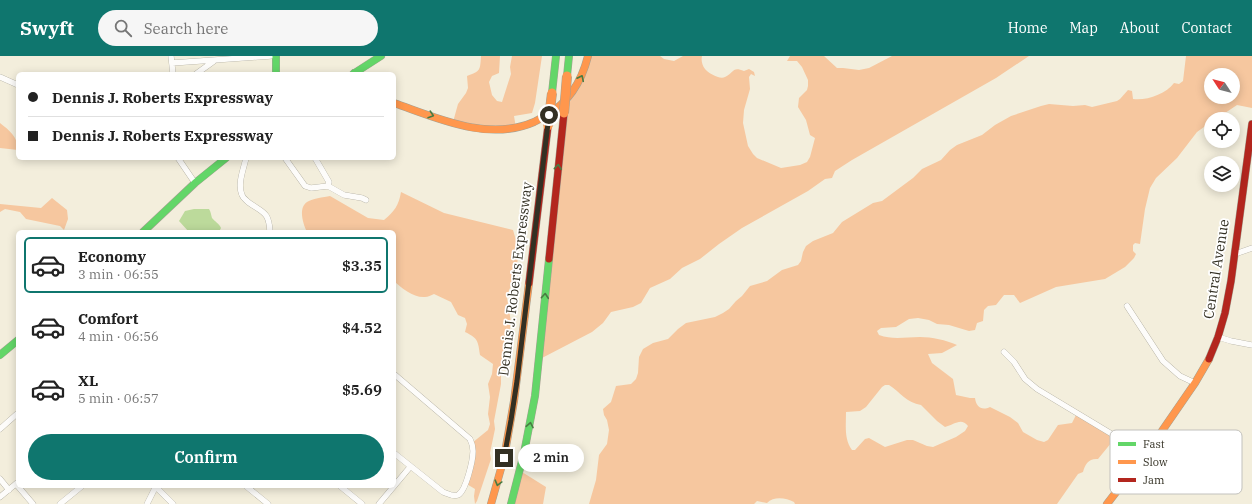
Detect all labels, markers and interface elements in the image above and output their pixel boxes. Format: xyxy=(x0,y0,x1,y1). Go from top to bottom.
search box xyxy=(98,10,378,46)
text: Swyft xyxy=(20,16,74,40)
icon: search xyxy=(112,17,134,39)
text: Search here xyxy=(144,19,228,38)
text: Home xyxy=(1008,19,1047,37)
text: Map xyxy=(1069,19,1098,37)
text: About xyxy=(1120,19,1159,37)
text: Contact xyxy=(1181,19,1232,37)
north arrow xyxy=(1204,68,1240,104)
map controls xyxy=(1204,68,1240,192)
one-way arrow xyxy=(576,74,584,82)
text: Dennis J. Roberts Expressway xyxy=(52,88,273,107)
route start xyxy=(540,106,558,124)
one-way arrow xyxy=(428,110,435,119)
button: locate xyxy=(1204,112,1240,148)
text: Dennis J. Roberts Expressway xyxy=(52,126,273,145)
button: layers xyxy=(1204,156,1240,192)
one-way arrow xyxy=(554,164,563,170)
street label: Dennis J. Roberts Expressway xyxy=(494,180,536,377)
street label: Central Avenue xyxy=(1199,218,1233,320)
icon: car xyxy=(30,247,66,283)
text: Economy xyxy=(78,247,146,266)
text: $3.35 xyxy=(342,256,382,275)
text: 3 min · 06:55 xyxy=(78,266,159,283)
one-way arrow xyxy=(541,293,550,299)
icon: car xyxy=(30,309,66,345)
text: Comfort xyxy=(78,309,138,328)
text: $4.52 xyxy=(342,318,382,337)
text: 4 min · 06:56 xyxy=(78,328,159,345)
icon: car xyxy=(30,371,66,407)
text: XL xyxy=(78,371,98,390)
text: $5.69 xyxy=(342,380,382,399)
text: 5 min · 06:57 xyxy=(78,390,159,407)
one-way arrow xyxy=(525,422,533,428)
legend xyxy=(1110,430,1242,494)
button: Confirm xyxy=(28,434,384,480)
text: Fast xyxy=(1143,437,1165,451)
callout: 2 min xyxy=(518,444,584,472)
route end xyxy=(495,449,513,467)
text: 2 min xyxy=(533,449,569,466)
text: Slow xyxy=(1143,455,1168,469)
text: Jam xyxy=(1143,473,1165,487)
one-way arrow xyxy=(494,479,502,486)

